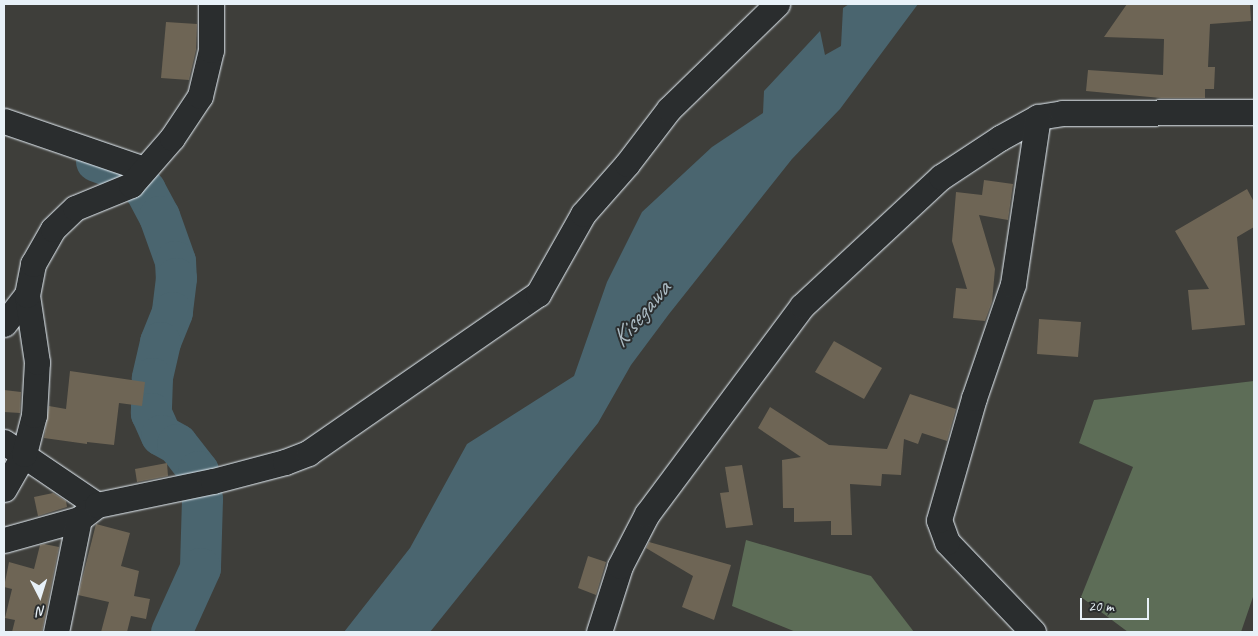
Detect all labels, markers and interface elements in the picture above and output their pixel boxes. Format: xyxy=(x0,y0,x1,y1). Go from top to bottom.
water label: Kisegawa xyxy=(605,275,677,353)
north arrow xyxy=(15,571,65,621)
scale bar xyxy=(1083,588,1152,620)
text: 20 m xyxy=(1088,597,1114,616)
text: N xyxy=(36,603,46,620)

